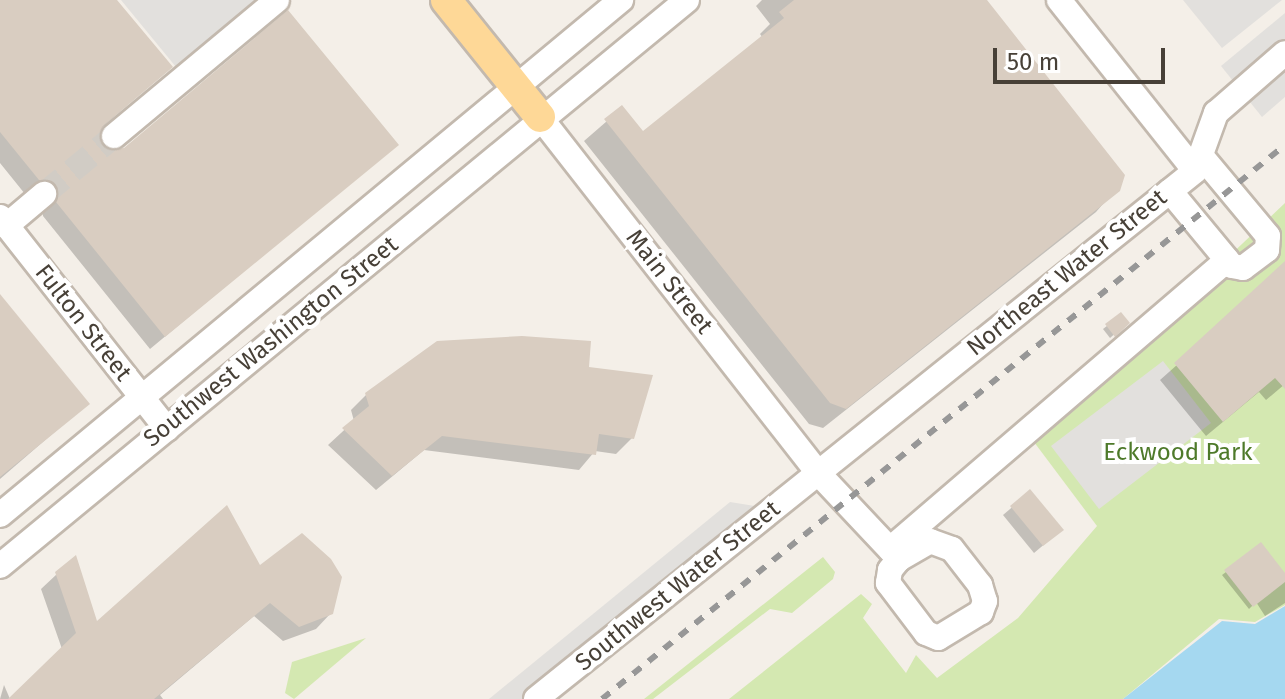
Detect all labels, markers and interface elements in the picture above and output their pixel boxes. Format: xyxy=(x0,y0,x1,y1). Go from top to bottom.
scale bar xyxy=(997,32,1169,82)
text: 50 m xyxy=(1007,48,1059,76)
street label: Northeast Water Street xyxy=(961,184,1173,362)
street label: Main Street xyxy=(619,224,719,340)
street label: Southwest Washington Street xyxy=(138,231,404,453)
street label: Fulton Street xyxy=(29,259,137,387)
park label: Eckwood Park xyxy=(1103,439,1253,467)
street label: Southwest Water Street xyxy=(570,495,786,677)

